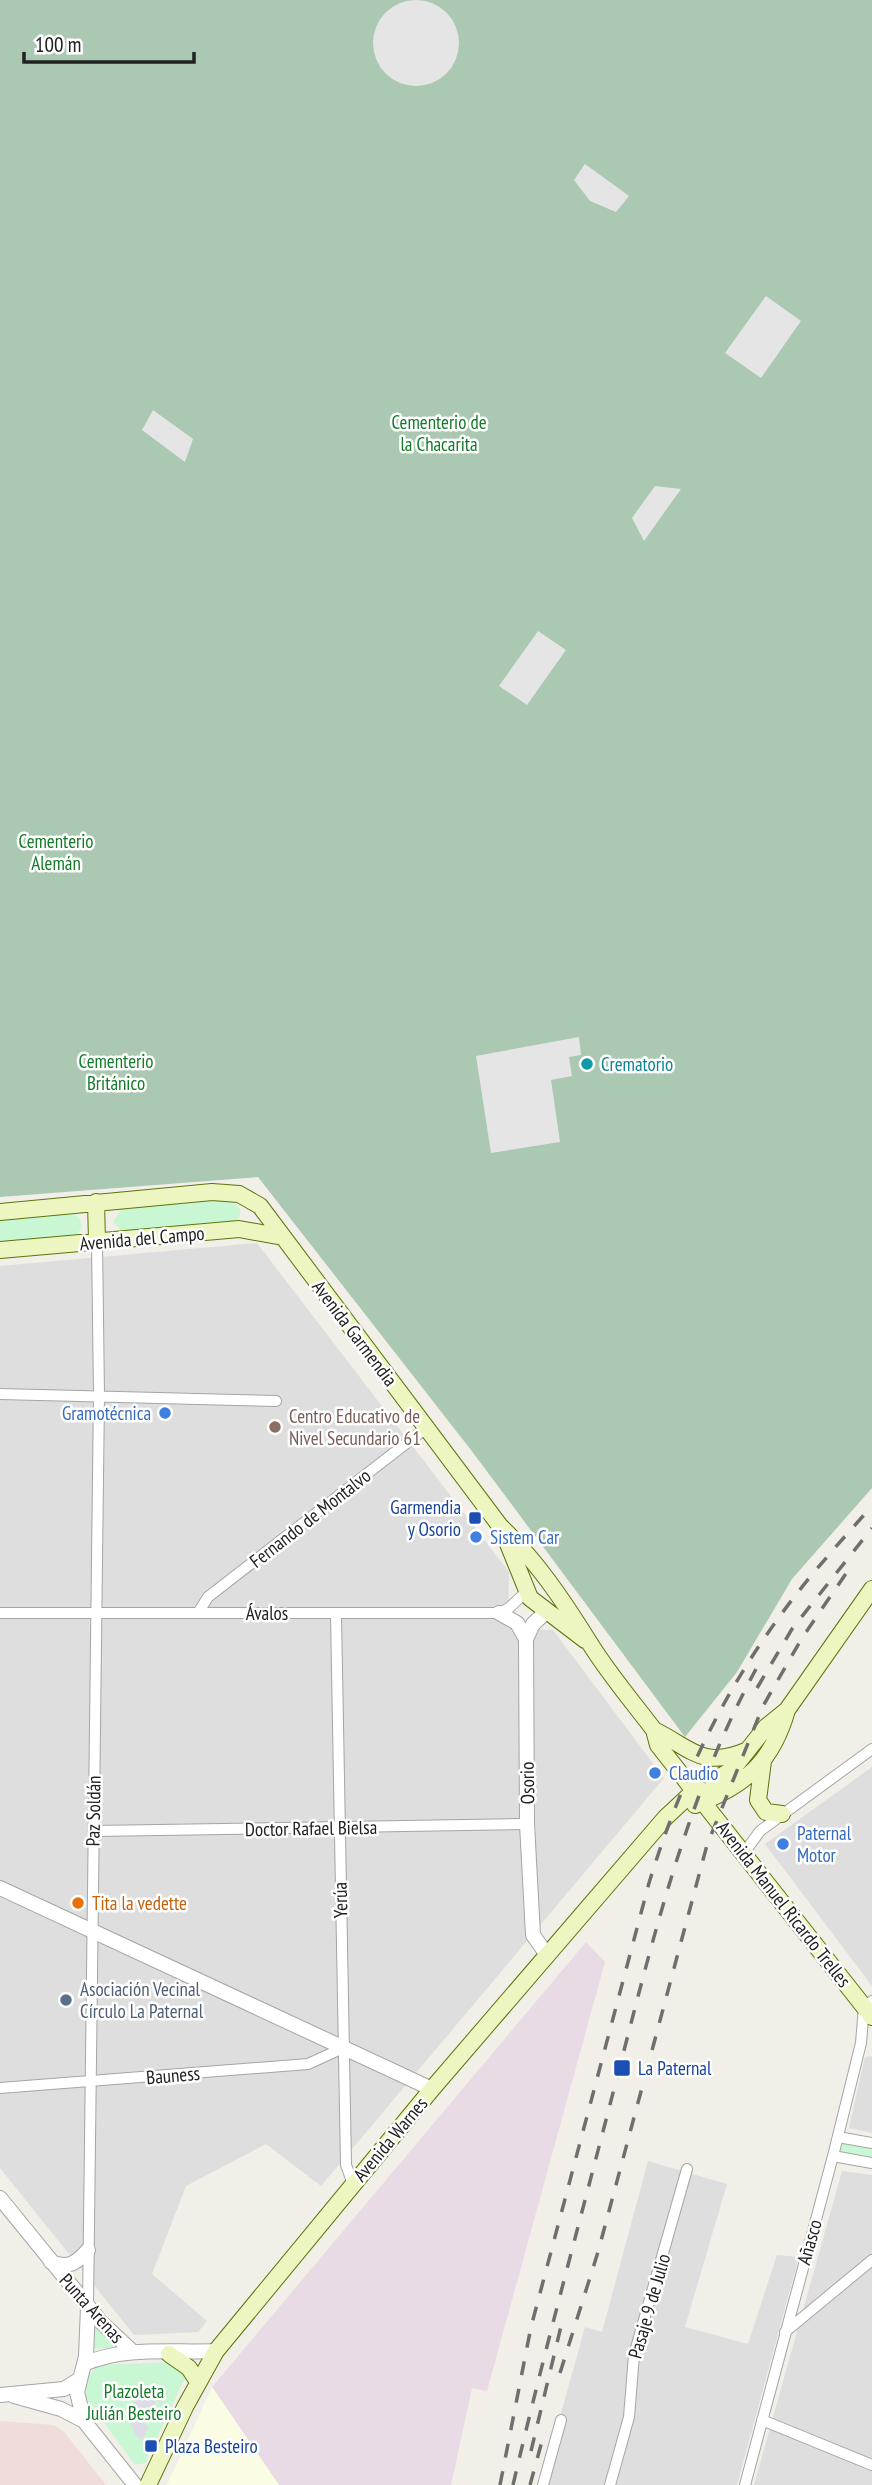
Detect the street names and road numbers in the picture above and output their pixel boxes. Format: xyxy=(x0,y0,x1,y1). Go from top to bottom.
street label: Avenida del Campo xyxy=(79,1221,205,1255)
street label: Avenida Garmendia xyxy=(307,1275,403,1391)
street label: Fernando de Montalvo xyxy=(245,1463,375,1573)
street label: Ávalos xyxy=(246,1601,288,1625)
street label: Osorio xyxy=(515,1761,539,1805)
street label: Paz Soldán xyxy=(80,1775,106,1847)
street label: Doctor Rafael Bielsa xyxy=(245,1815,377,1841)
street label: Avenida Manuel Ricardo Trelles xyxy=(712,1816,856,1992)
street label: Yerúa xyxy=(328,1882,352,1918)
street label: Bauness xyxy=(145,2061,201,2089)
street label: Avenida Warnes xyxy=(348,2092,432,2186)
street label: Añasco xyxy=(791,2217,827,2267)
street label: Pasaje 9 de Julio xyxy=(623,2251,675,2361)
street label: Punta Arenas xyxy=(55,2268,129,2348)

